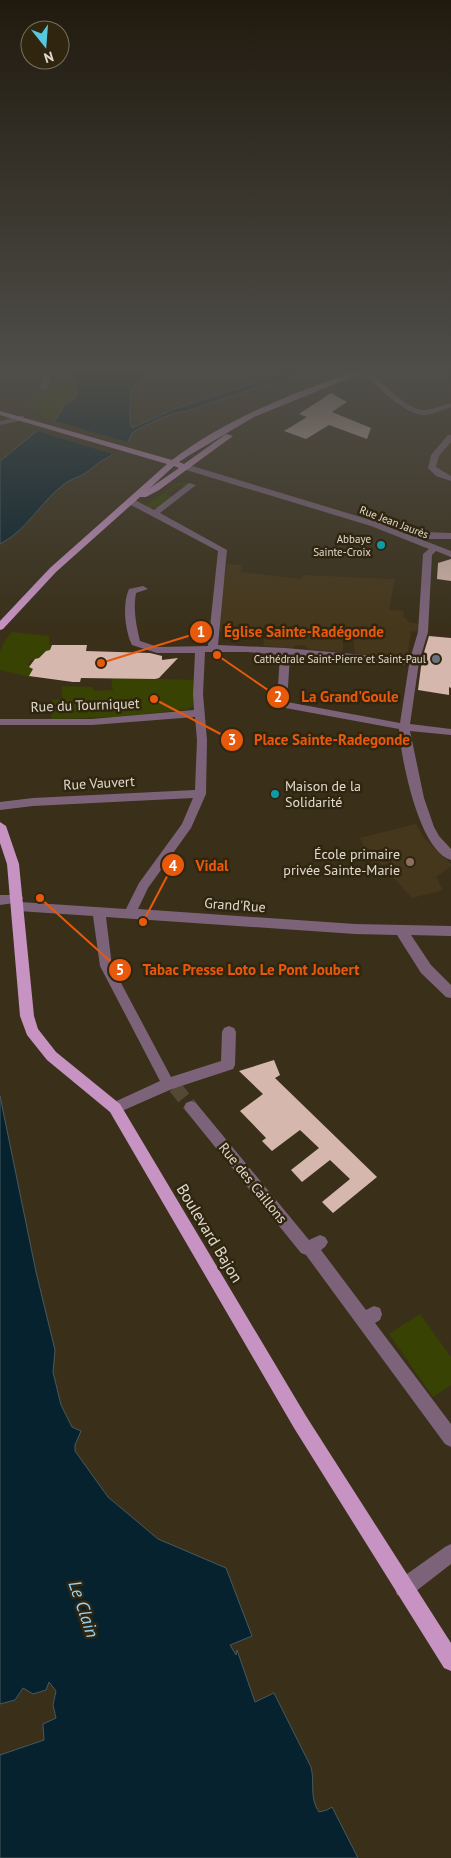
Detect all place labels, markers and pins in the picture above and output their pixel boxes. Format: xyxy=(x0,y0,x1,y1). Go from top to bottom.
place label: Abbaye Sainte-Croix xyxy=(313,532,371,559)
marker: Abbaye Sainte-Croix xyxy=(375,539,387,551)
callout: Église Sainte-Radégonde xyxy=(189,617,394,647)
place label: Cathédrale Saint-Pierre et Saint-Paul xyxy=(254,652,427,666)
marker: Cathédrale Saint-Pierre et Saint-Paul xyxy=(430,653,442,665)
callout: La Grand'Goule xyxy=(266,682,408,712)
callout: Place Sainte-Radegonde xyxy=(219,725,420,755)
place label: Maison de la Solidarité xyxy=(285,777,361,811)
marker: Maison de la Solidarité xyxy=(269,788,281,800)
place label: École primaire privée Sainte-Marie xyxy=(283,845,400,879)
callout: Vidal xyxy=(160,850,238,880)
marker: École primaire privée Sainte-Marie xyxy=(404,856,416,868)
callout: Tabac Presse Loto Le Pont Joubert xyxy=(107,955,369,985)

